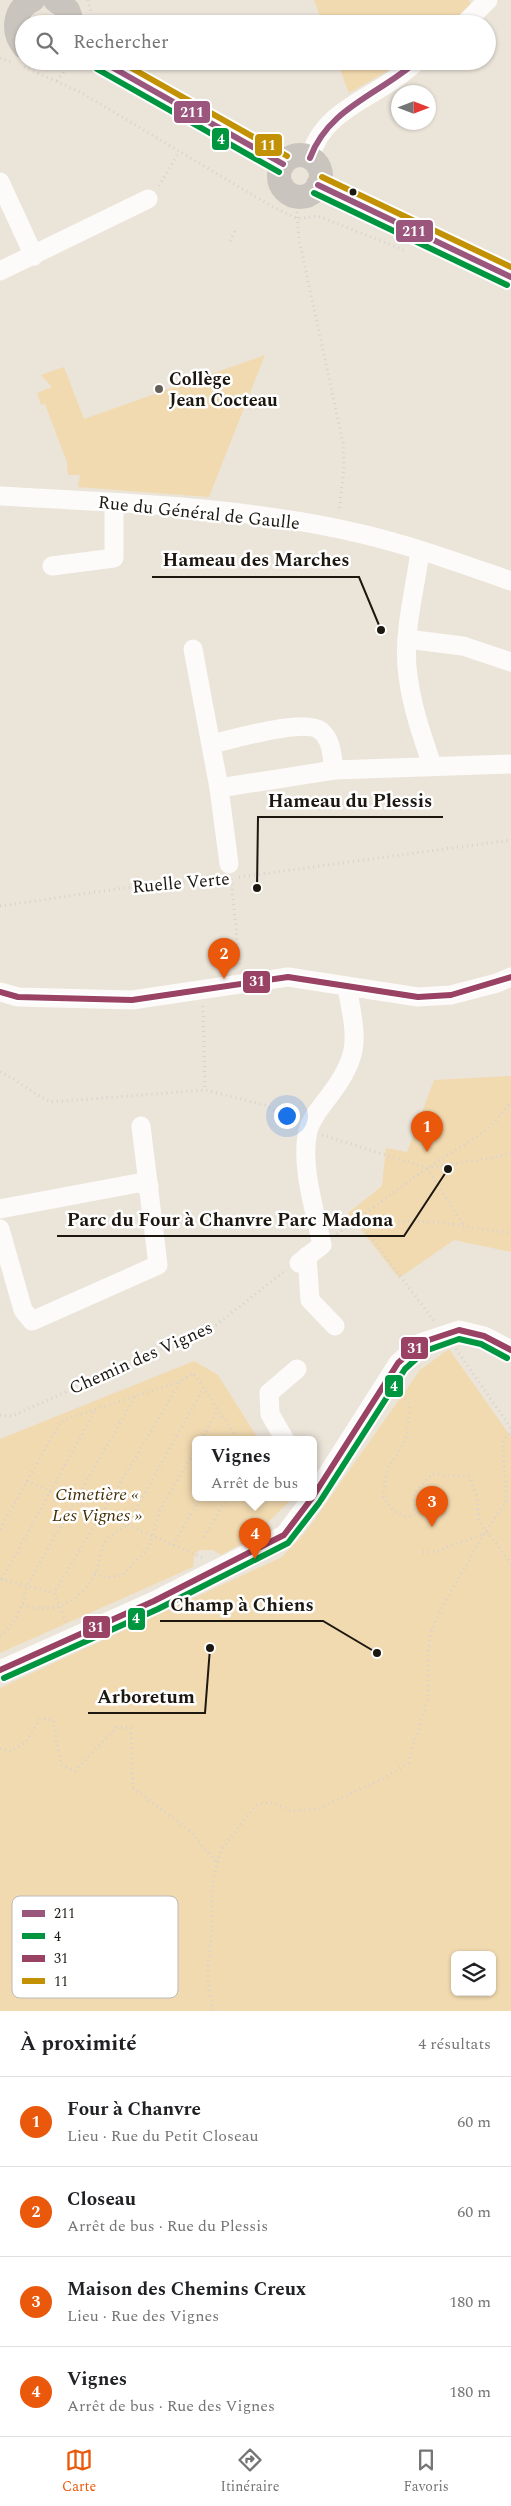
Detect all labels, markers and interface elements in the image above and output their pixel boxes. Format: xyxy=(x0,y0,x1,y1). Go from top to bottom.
search box xyxy=(15,15,496,70)
text: Rechercher xyxy=(73,28,169,57)
icon: search xyxy=(33,29,61,57)
north arrow xyxy=(391,85,436,130)
line badge: 211 xyxy=(173,100,211,124)
text: 211 xyxy=(180,102,204,123)
line badge: 4 xyxy=(211,127,230,151)
text: 4 xyxy=(217,129,225,150)
line badge: 11 xyxy=(254,133,283,157)
text: 11 xyxy=(260,135,276,156)
unlabelled marker xyxy=(348,187,358,197)
line badge: 211 xyxy=(395,219,434,243)
text: 211 xyxy=(402,221,426,242)
place label: Collège Jean Cocteau xyxy=(169,366,278,414)
marker: Collège Jean Cocteau xyxy=(153,383,165,395)
street label: Rue du Général de Gaulle xyxy=(97,489,301,537)
callout: Hameau des Marches xyxy=(152,543,359,577)
text: Hameau des Marches xyxy=(163,546,349,575)
callout: Hameau du Plessis xyxy=(258,783,443,817)
text: Hameau du Plessis xyxy=(268,787,432,816)
street label: Ruelle Verte xyxy=(131,865,231,901)
pin: 2 xyxy=(208,938,240,979)
line badge: 31 xyxy=(242,970,271,994)
text: 31 xyxy=(249,971,265,992)
your location xyxy=(274,1103,300,1129)
pin: 1 xyxy=(411,1111,443,1152)
callout: Parc du Four à Chanvre Parc Madona xyxy=(57,1202,404,1236)
text: Parc du Four à Chanvre Parc Madona xyxy=(67,1206,393,1235)
street label: Chemin des Vignes xyxy=(65,1314,217,1402)
line badge: 31 xyxy=(400,1336,429,1360)
text: 31 xyxy=(407,1338,423,1359)
line badge: 4 xyxy=(384,1374,404,1398)
text: 4 xyxy=(390,1376,398,1397)
popup xyxy=(192,1436,317,1501)
text: Vignes xyxy=(211,1442,271,1471)
text: Arrêt de bus xyxy=(211,1471,298,1495)
park label: Cimetière « Les Vignes » xyxy=(52,1481,142,1529)
pin: 3 xyxy=(416,1486,448,1527)
pin: 4 xyxy=(239,1518,271,1559)
callout: Champ à Chiens xyxy=(160,1587,323,1621)
text: Champ à Chiens xyxy=(170,1591,314,1620)
line badge: 4 xyxy=(127,1607,146,1631)
text: 4 xyxy=(132,1608,140,1629)
line badge: 31 xyxy=(82,1615,111,1639)
text: 31 xyxy=(88,1617,104,1638)
callout: Arboretum xyxy=(88,1679,205,1713)
text: Arboretum xyxy=(97,1683,195,1712)
legend xyxy=(12,1896,178,1998)
text: 211 xyxy=(54,1903,75,1924)
text: 4 xyxy=(54,1926,61,1947)
text: 31 xyxy=(54,1948,68,1969)
map controls xyxy=(451,1951,496,1996)
button: layers xyxy=(451,1951,496,1996)
text: 11 xyxy=(54,1971,68,1992)
text: À proximité xyxy=(20,2028,137,2060)
text: 4 résultats xyxy=(418,2032,491,2056)
text: Four à Chanvre xyxy=(67,2095,201,2124)
text: 1 xyxy=(32,2110,40,2134)
text: 60 m xyxy=(457,2110,491,2134)
text: Lieu · Rue du Petit Closeau xyxy=(67,2124,259,2148)
text: Closeau xyxy=(67,2185,136,2214)
text: 2 xyxy=(32,2200,40,2224)
text: 60 m xyxy=(457,2200,491,2224)
text: Arrêt de bus · Rue du Plessis xyxy=(67,2214,268,2238)
text: Maison des Chemins Creux xyxy=(67,2275,306,2304)
text: 3 xyxy=(32,2290,40,2314)
text: 180 m xyxy=(449,2290,491,2314)
text: Lieu · Rue des Vignes xyxy=(67,2304,219,2328)
text: Vignes xyxy=(67,2365,127,2394)
text: 4 xyxy=(32,2380,40,2404)
text: 180 m xyxy=(449,2380,491,2404)
text: Arrêt de bus · Rue des Vignes xyxy=(67,2394,275,2418)
tab: Carte xyxy=(62,2446,96,2497)
tab: Itinéraire xyxy=(220,2446,279,2497)
tab: Favoris xyxy=(403,2446,449,2497)

